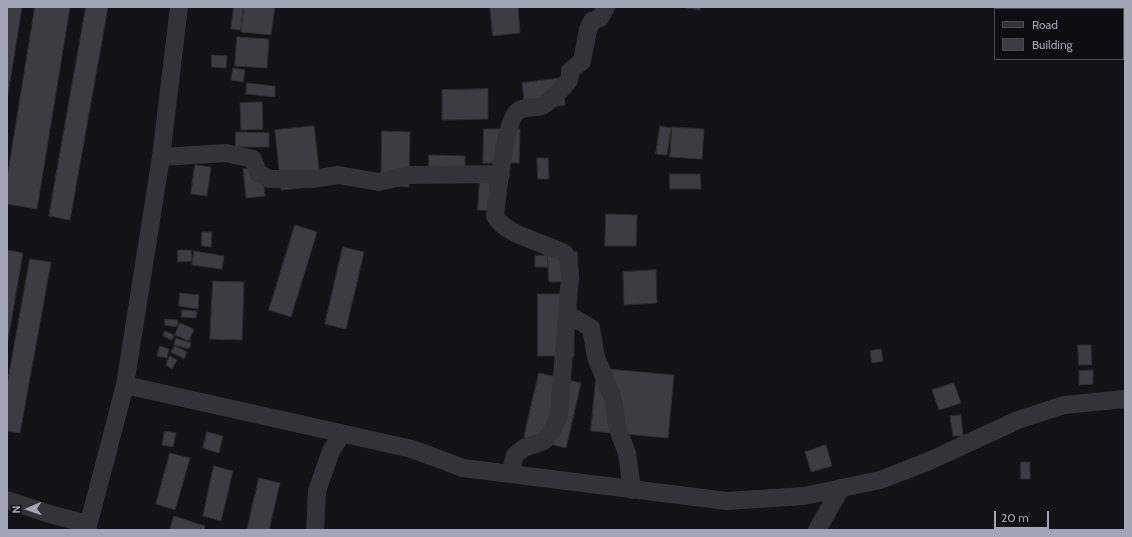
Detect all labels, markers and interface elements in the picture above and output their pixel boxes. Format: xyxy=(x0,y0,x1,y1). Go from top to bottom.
legend xyxy=(994,8,1124,60)
text: Road xyxy=(1032,17,1058,32)
text: Building xyxy=(1032,37,1073,52)
north arrow xyxy=(8,489,48,529)
scale bar xyxy=(996,503,1051,529)
text: N xyxy=(9,505,23,514)
text: 20 m xyxy=(1001,510,1029,525)

